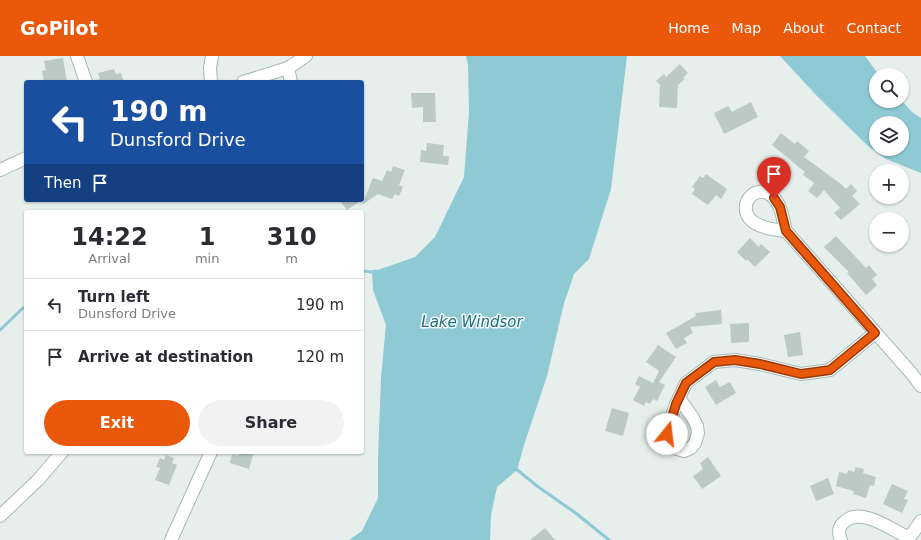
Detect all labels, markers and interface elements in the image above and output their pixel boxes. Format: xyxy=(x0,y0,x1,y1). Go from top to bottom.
text: GoPilot xyxy=(20,17,98,39)
text: Home xyxy=(668,20,710,36)
text: Map xyxy=(732,20,761,36)
text: About xyxy=(783,20,825,36)
text: Contact xyxy=(847,20,901,36)
map controls xyxy=(869,68,909,252)
button: search xyxy=(869,68,909,108)
text: 190 m xyxy=(110,95,207,128)
icon: left xyxy=(44,96,96,148)
button: layers xyxy=(869,116,909,156)
text: Dunsford Drive xyxy=(110,129,246,150)
pin xyxy=(757,157,791,198)
icon: arrive xyxy=(763,163,785,185)
button: + xyxy=(869,164,909,204)
icon: arrive xyxy=(89,172,111,194)
text: Then xyxy=(44,174,81,192)
button: − xyxy=(869,212,909,252)
text: 14:22 xyxy=(71,223,148,251)
text: 1 xyxy=(199,223,215,251)
text: 310 xyxy=(267,223,317,251)
text: Arrival xyxy=(88,251,131,266)
text: min xyxy=(195,251,219,266)
text: m xyxy=(285,251,298,266)
text: Turn left xyxy=(78,288,150,306)
icon: left xyxy=(44,294,66,316)
text: 190 m xyxy=(296,296,344,314)
text: Dunsford Drive xyxy=(78,306,176,321)
water label: Lake Windsor xyxy=(421,313,524,331)
icon: arrive xyxy=(44,346,66,368)
text: Arrive at destination xyxy=(78,348,253,366)
text: 120 m xyxy=(296,348,344,366)
button: Exit xyxy=(44,400,190,446)
button: Share xyxy=(198,400,344,446)
position arrow xyxy=(646,413,688,455)

